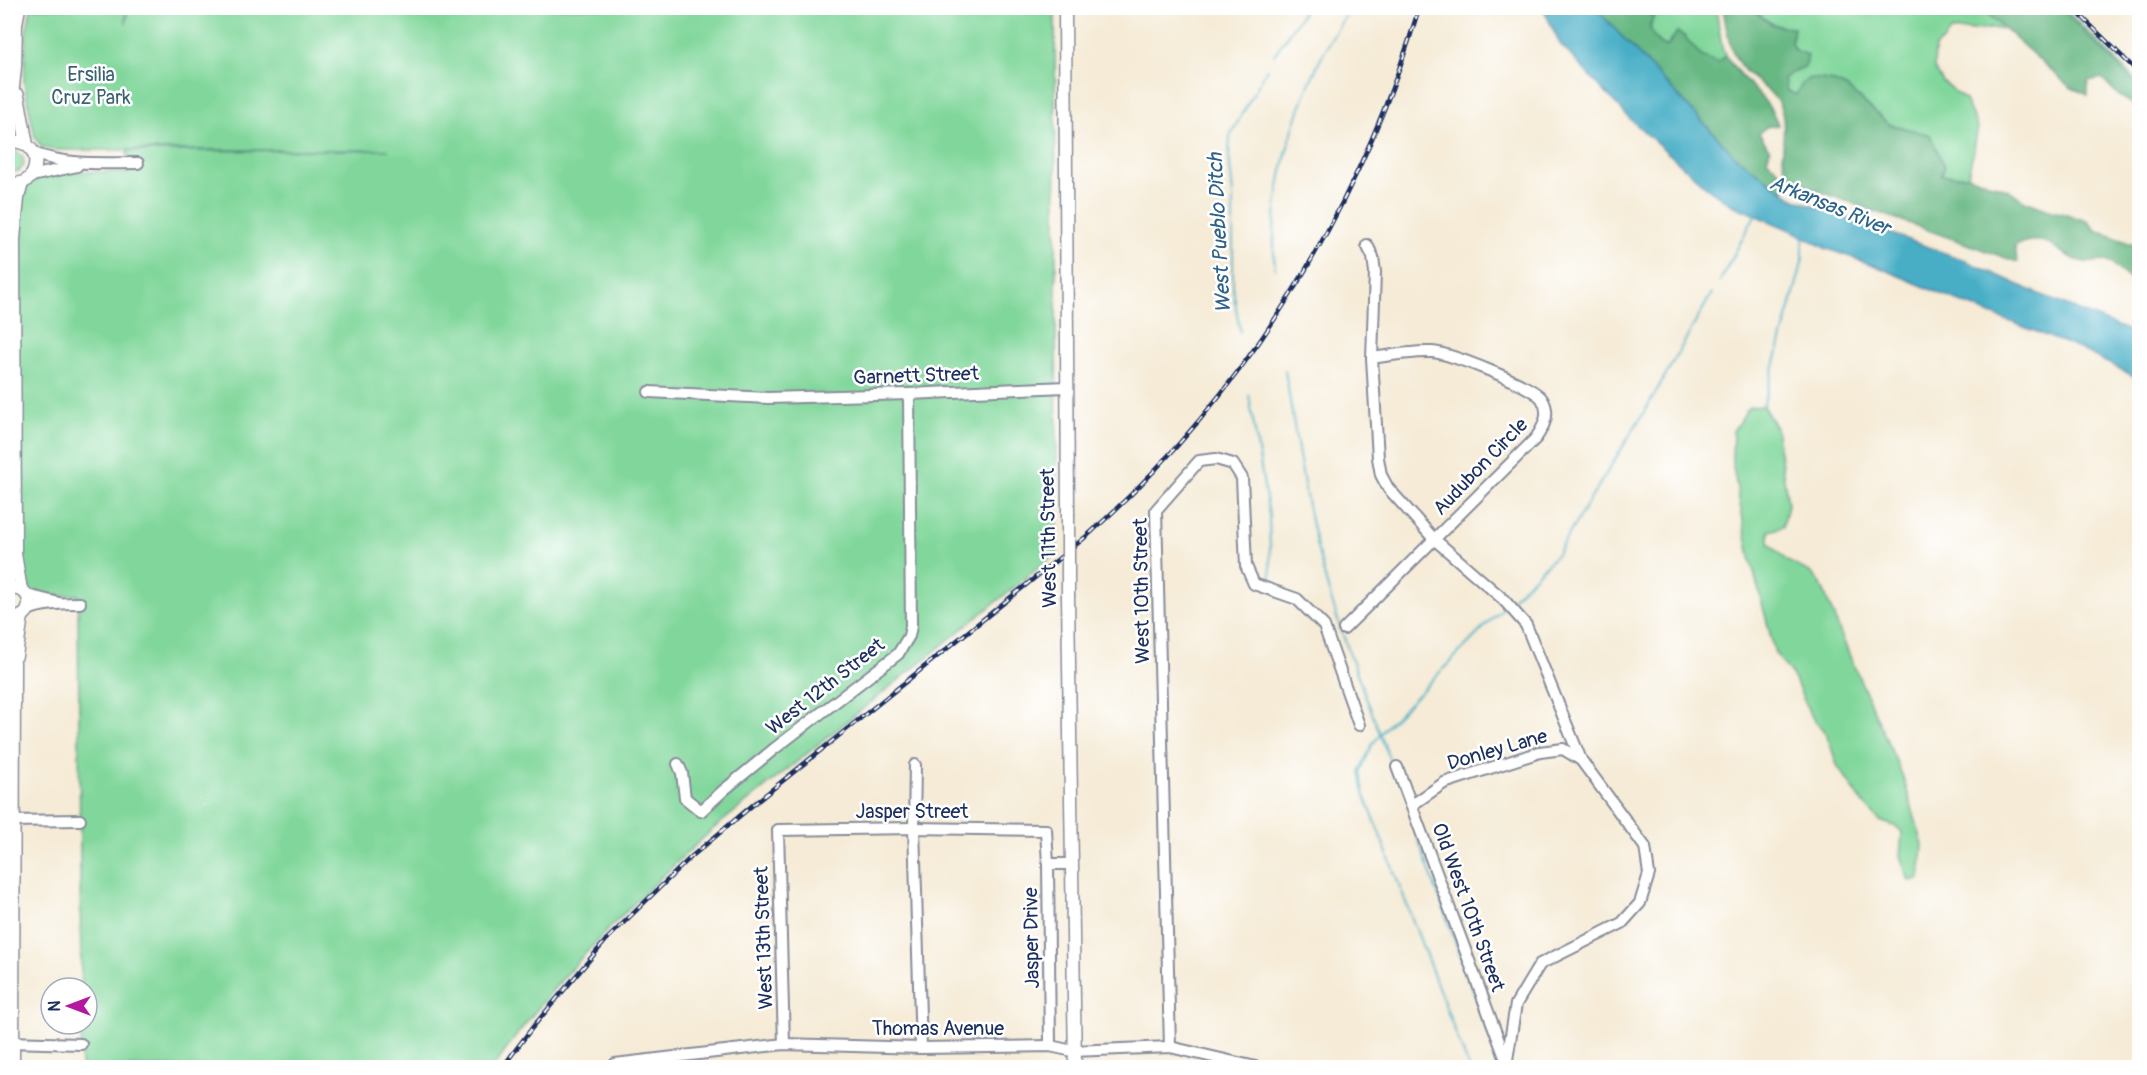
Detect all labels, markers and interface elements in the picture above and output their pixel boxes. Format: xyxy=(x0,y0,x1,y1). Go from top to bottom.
park label: Ersilia Cruz Park xyxy=(51,62,131,110)
water label: West Pueblo Ditch xyxy=(1202,151,1237,314)
water label: Arkansas River xyxy=(1766,169,1896,243)
street label: Garnett Street xyxy=(853,361,980,390)
street label: Audubon Circle xyxy=(1428,412,1533,520)
street label: West 11th Street xyxy=(1035,467,1062,608)
street label: West 10th Street xyxy=(1128,517,1155,664)
street label: West 12th Street xyxy=(761,632,890,740)
street label: Donley Lane xyxy=(1444,723,1550,776)
street label: Jasper Street xyxy=(856,799,969,824)
street label: Old West 10th Street xyxy=(1426,820,1511,996)
street label: West 13th Street xyxy=(748,865,778,1010)
street label: Jasper Drive xyxy=(1018,887,1045,989)
north arrow xyxy=(39,976,99,1036)
text: N xyxy=(45,1000,65,1011)
street label: Thomas Avenue xyxy=(872,1016,1004,1041)

